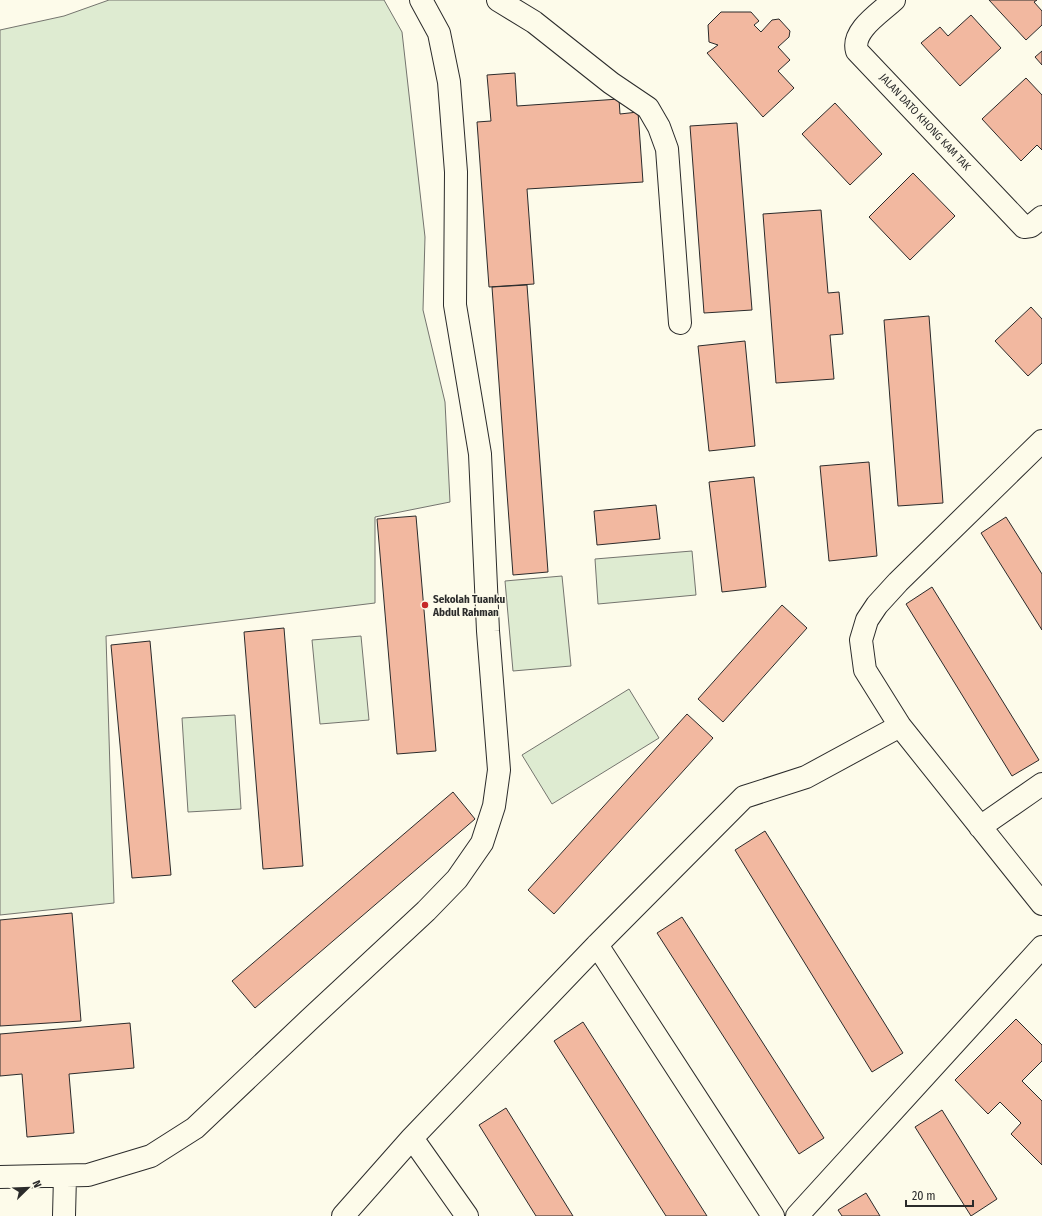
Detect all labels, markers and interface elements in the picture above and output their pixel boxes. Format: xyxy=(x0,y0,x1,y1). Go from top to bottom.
street label: JALAN DATO KHONG KAM TAK xyxy=(877,71,973,173)
place label: Sekolah Tuanku Abdul Rahman xyxy=(432,593,505,619)
marker: Sekolah Tuanku Abdul Rahman xyxy=(420,600,430,610)
north arrow xyxy=(8,1168,48,1208)
text: N xyxy=(29,1179,44,1190)
scale bar xyxy=(906,1182,973,1208)
text: 20 m xyxy=(912,1189,936,1203)

